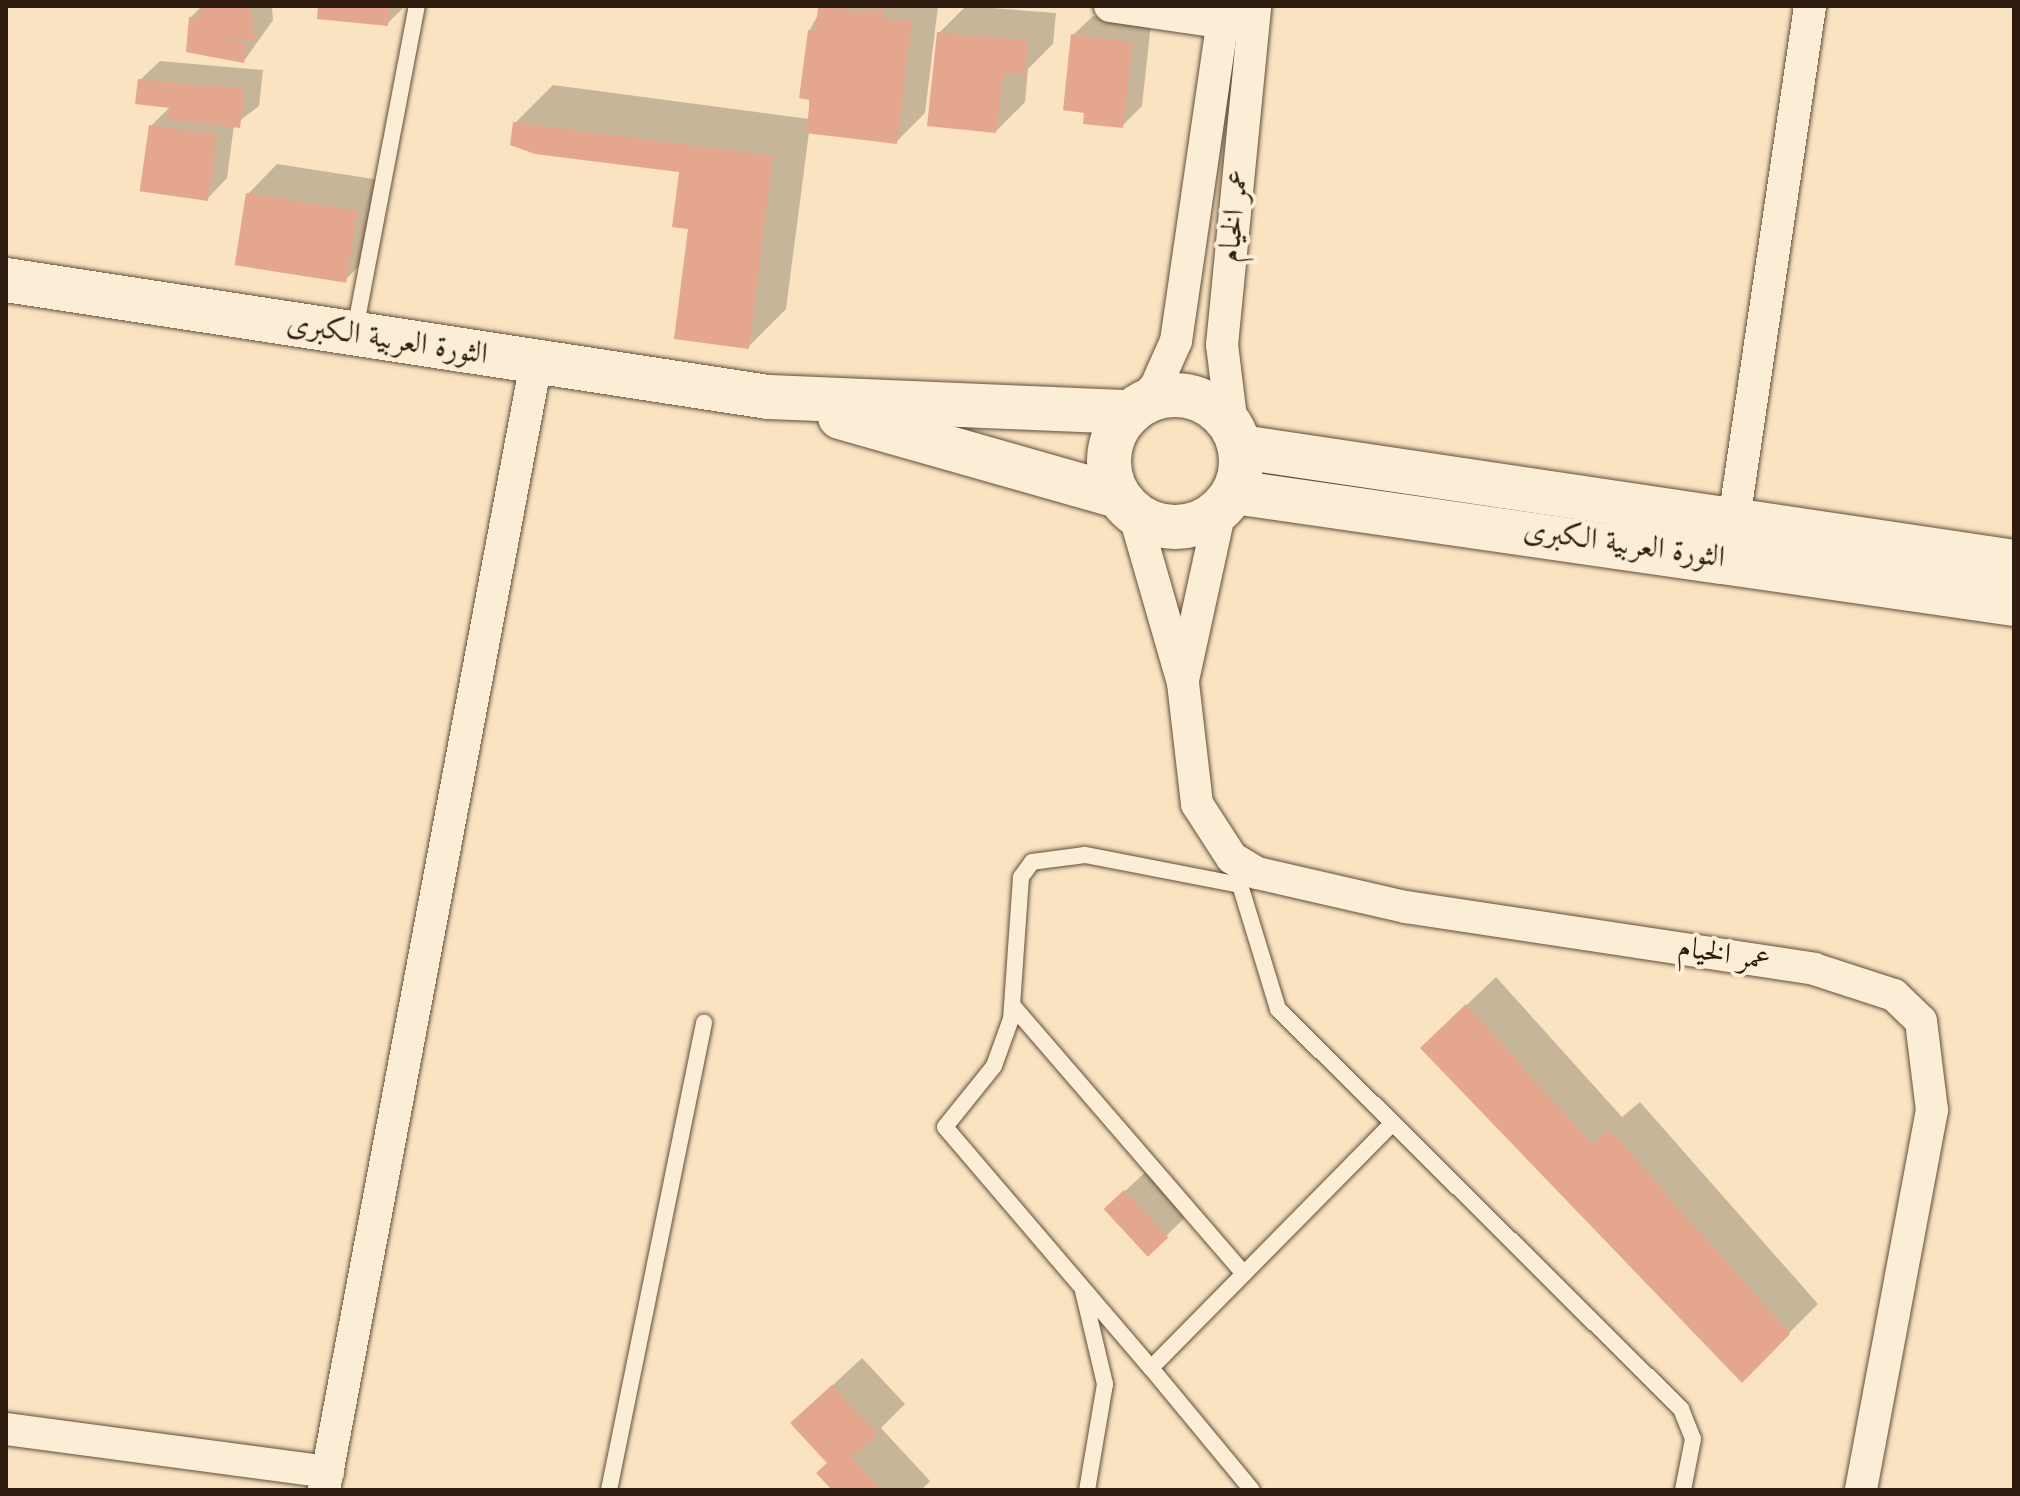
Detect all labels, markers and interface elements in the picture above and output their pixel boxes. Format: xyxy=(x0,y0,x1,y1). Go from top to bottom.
street label: عمر الخيام xyxy=(1212,168,1258,264)
street label: الثورة العربية الكبرى xyxy=(284,306,490,374)
street label: الثورة العربية الكبرى xyxy=(1521,513,1727,577)
street label: عمر الخيام xyxy=(1675,930,1773,980)

